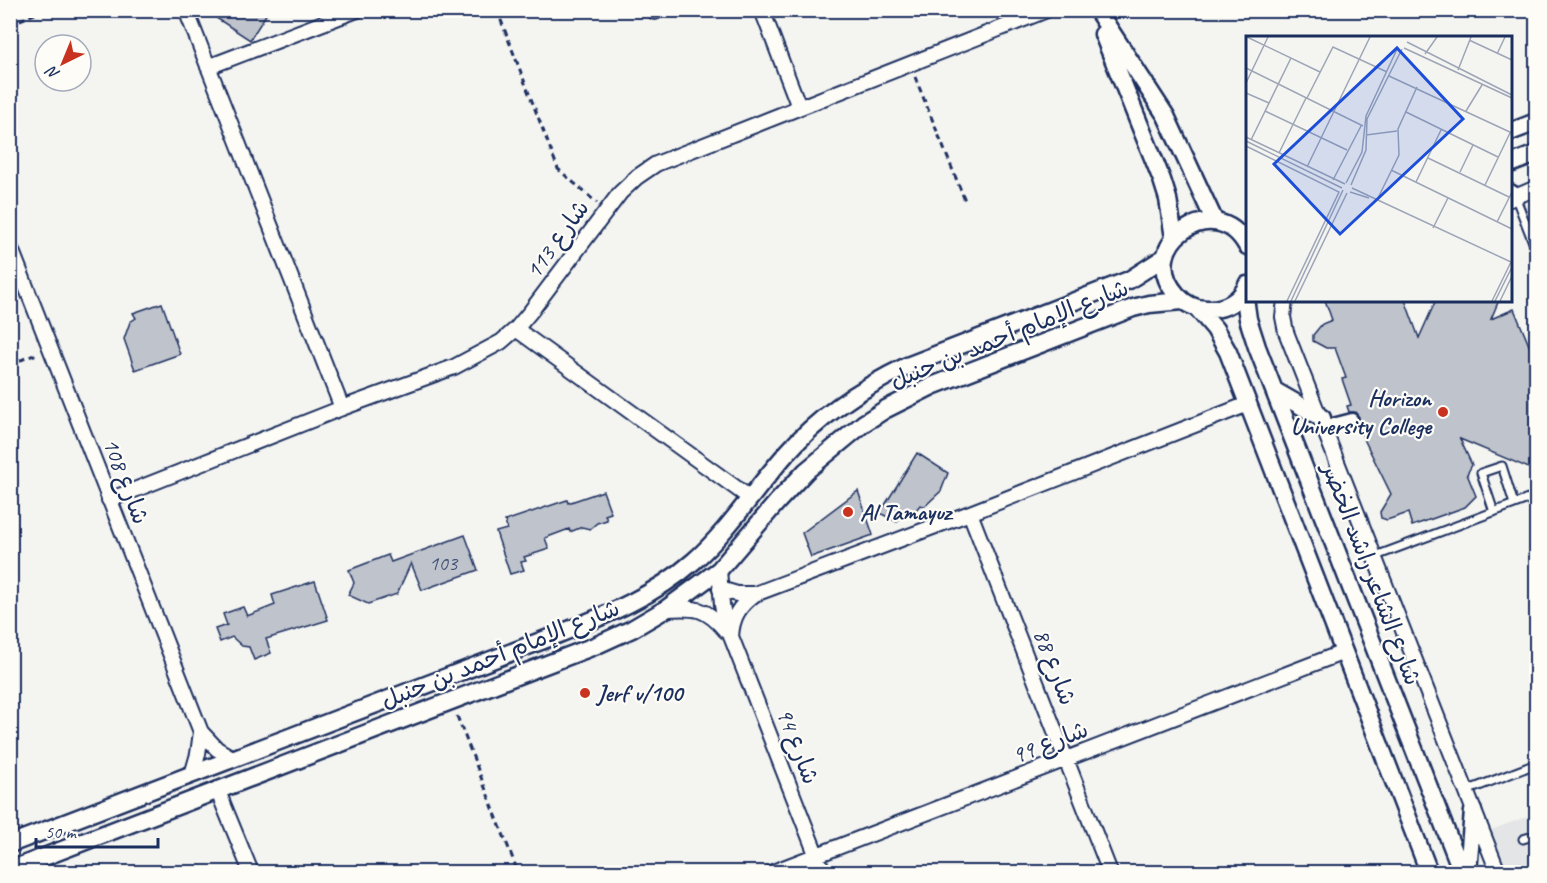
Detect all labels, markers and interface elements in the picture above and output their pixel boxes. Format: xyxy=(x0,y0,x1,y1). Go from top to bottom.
north arrow xyxy=(33,33,93,93)
inset map xyxy=(1246,36,1511,302)
text: N xyxy=(41,60,64,84)
street label: شارع 113 xyxy=(518,194,597,285)
street label: شارع الإمام أحمد بن حنبل xyxy=(885,272,1134,398)
place label: Horizon University College xyxy=(1291,383,1433,441)
marker: Horizon University College xyxy=(1436,405,1450,419)
street label: شارع 108 xyxy=(94,434,156,529)
street label: شارع الشاعر راشد الخضر xyxy=(1313,457,1428,690)
place label: Al Tamayuz xyxy=(860,497,953,527)
marker: Al Tamayuz xyxy=(841,505,855,519)
house number: 103 xyxy=(429,550,459,576)
street label: شارع الإمام أحمد بن حنبل xyxy=(376,592,625,718)
street label: شارع 88 xyxy=(1025,625,1083,710)
place label: Jerf v/100 xyxy=(595,678,684,708)
marker: Jerf v/100 xyxy=(578,686,592,700)
street label: شارع 94 xyxy=(768,704,826,789)
street label: شارع 99 xyxy=(1008,714,1093,772)
scale bar xyxy=(36,811,158,849)
text: 50 m xyxy=(45,821,78,843)

